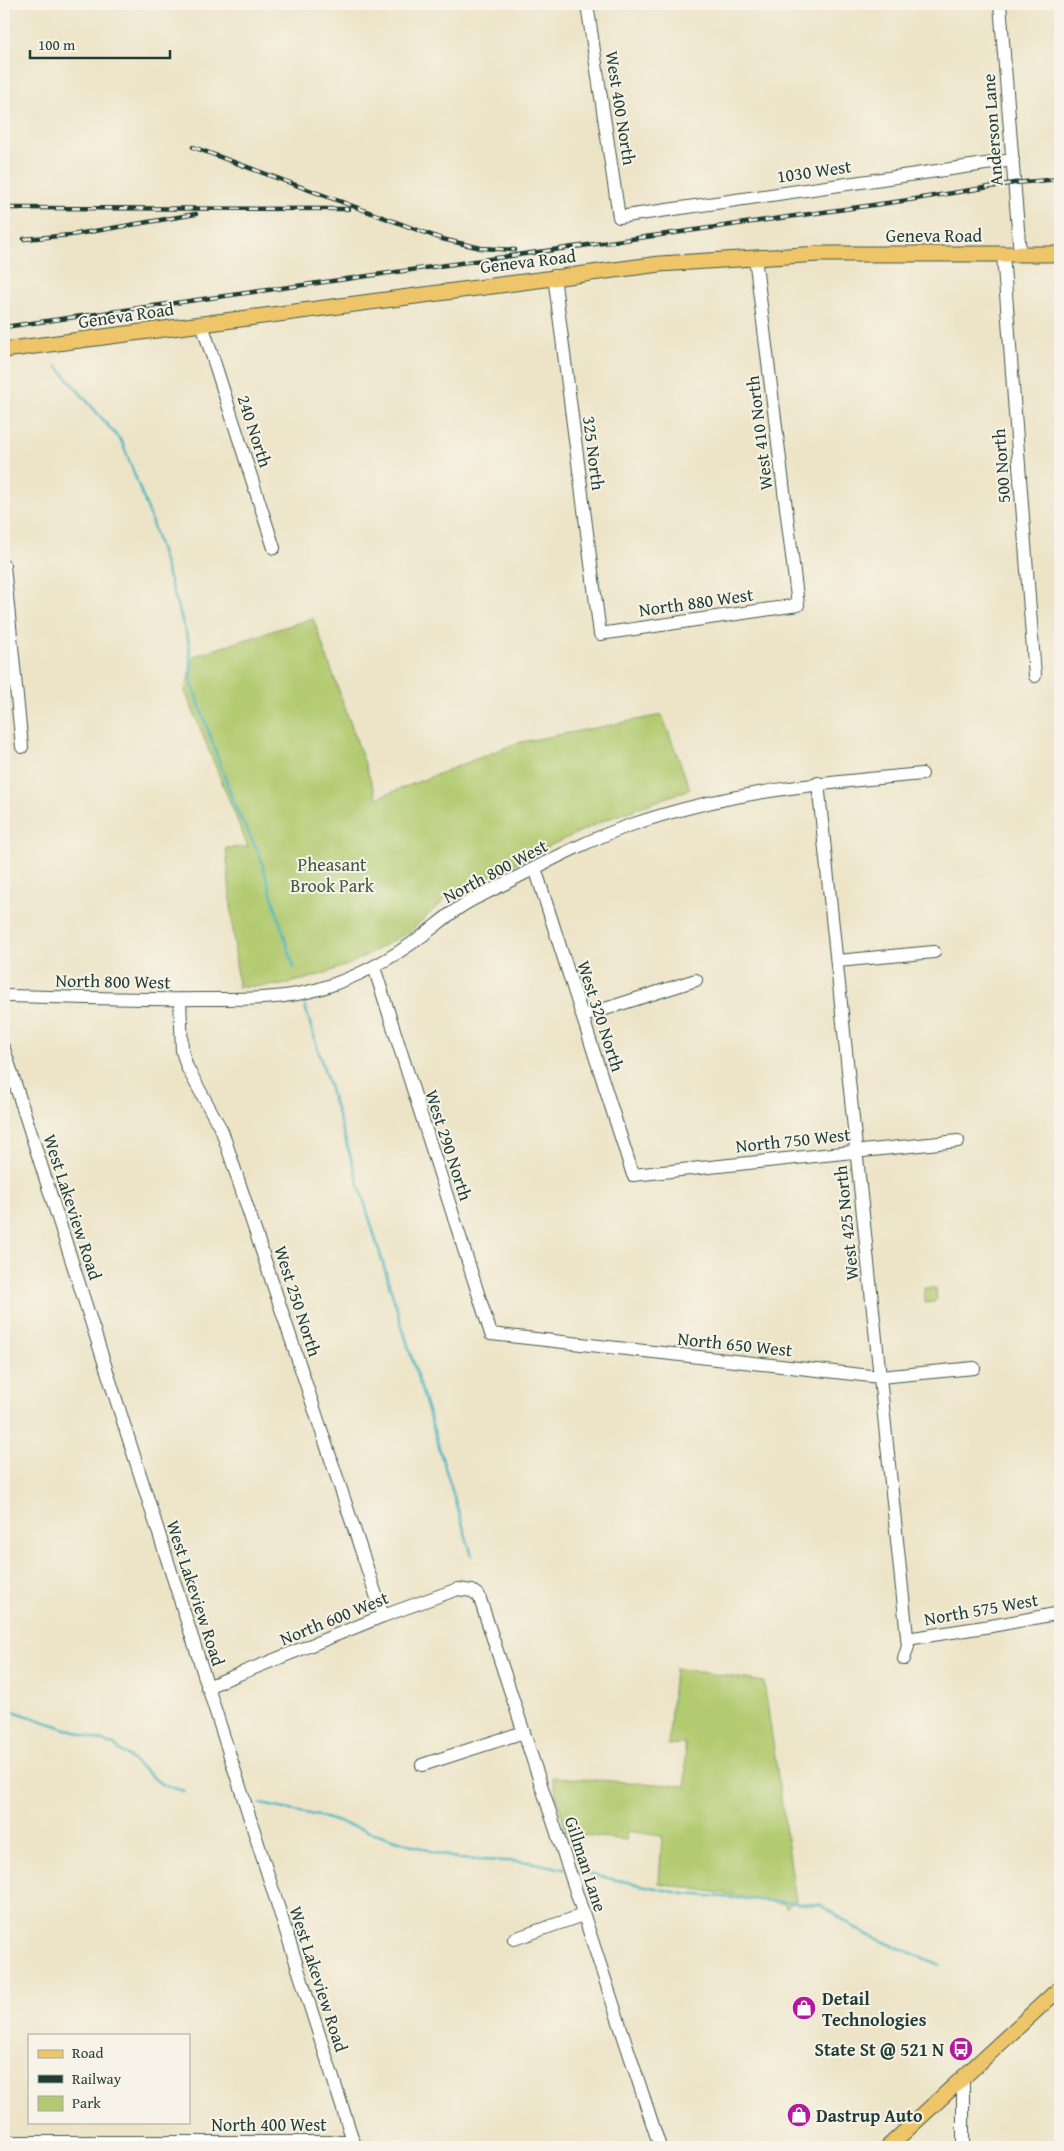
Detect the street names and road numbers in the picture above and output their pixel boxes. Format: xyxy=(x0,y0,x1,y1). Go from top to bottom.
street label: West 400 North xyxy=(599,49,643,167)
street label: Anderson Lane xyxy=(975,73,1009,187)
street label: 1030 West xyxy=(775,152,854,190)
street label: Geneva Road xyxy=(886,222,983,249)
street label: Geneva Road xyxy=(479,242,578,280)
street label: Geneva Road xyxy=(76,295,176,335)
street label: West 410 North xyxy=(739,374,779,492)
street label: 240 North xyxy=(231,391,279,471)
street label: 325 North xyxy=(576,414,612,492)
street label: 500 North xyxy=(985,428,1017,504)
street label: North 880 West xyxy=(637,581,756,623)
street label: North 800 West xyxy=(438,832,553,910)
street label: West 320 North xyxy=(570,957,632,1075)
street label: North 800 West xyxy=(55,966,172,996)
street label: West 290 North xyxy=(418,1086,480,1204)
street label: North 750 West xyxy=(734,1120,852,1159)
street label: West Lakeview Road xyxy=(37,1131,109,1284)
street label: West 425 North xyxy=(827,1164,865,1282)
street label: West 250 North xyxy=(267,1242,329,1360)
street label: North 650 West xyxy=(676,1325,794,1364)
street label: West Lakeview Road xyxy=(160,1517,232,1670)
street label: North 600 West xyxy=(275,1584,393,1652)
street label: North 575 West xyxy=(922,1586,1041,1632)
street label: Gillman Lane xyxy=(558,1813,614,1915)
street label: West Lakeview Road xyxy=(283,1903,355,2056)
street label: North 400 West xyxy=(211,2111,327,2138)

